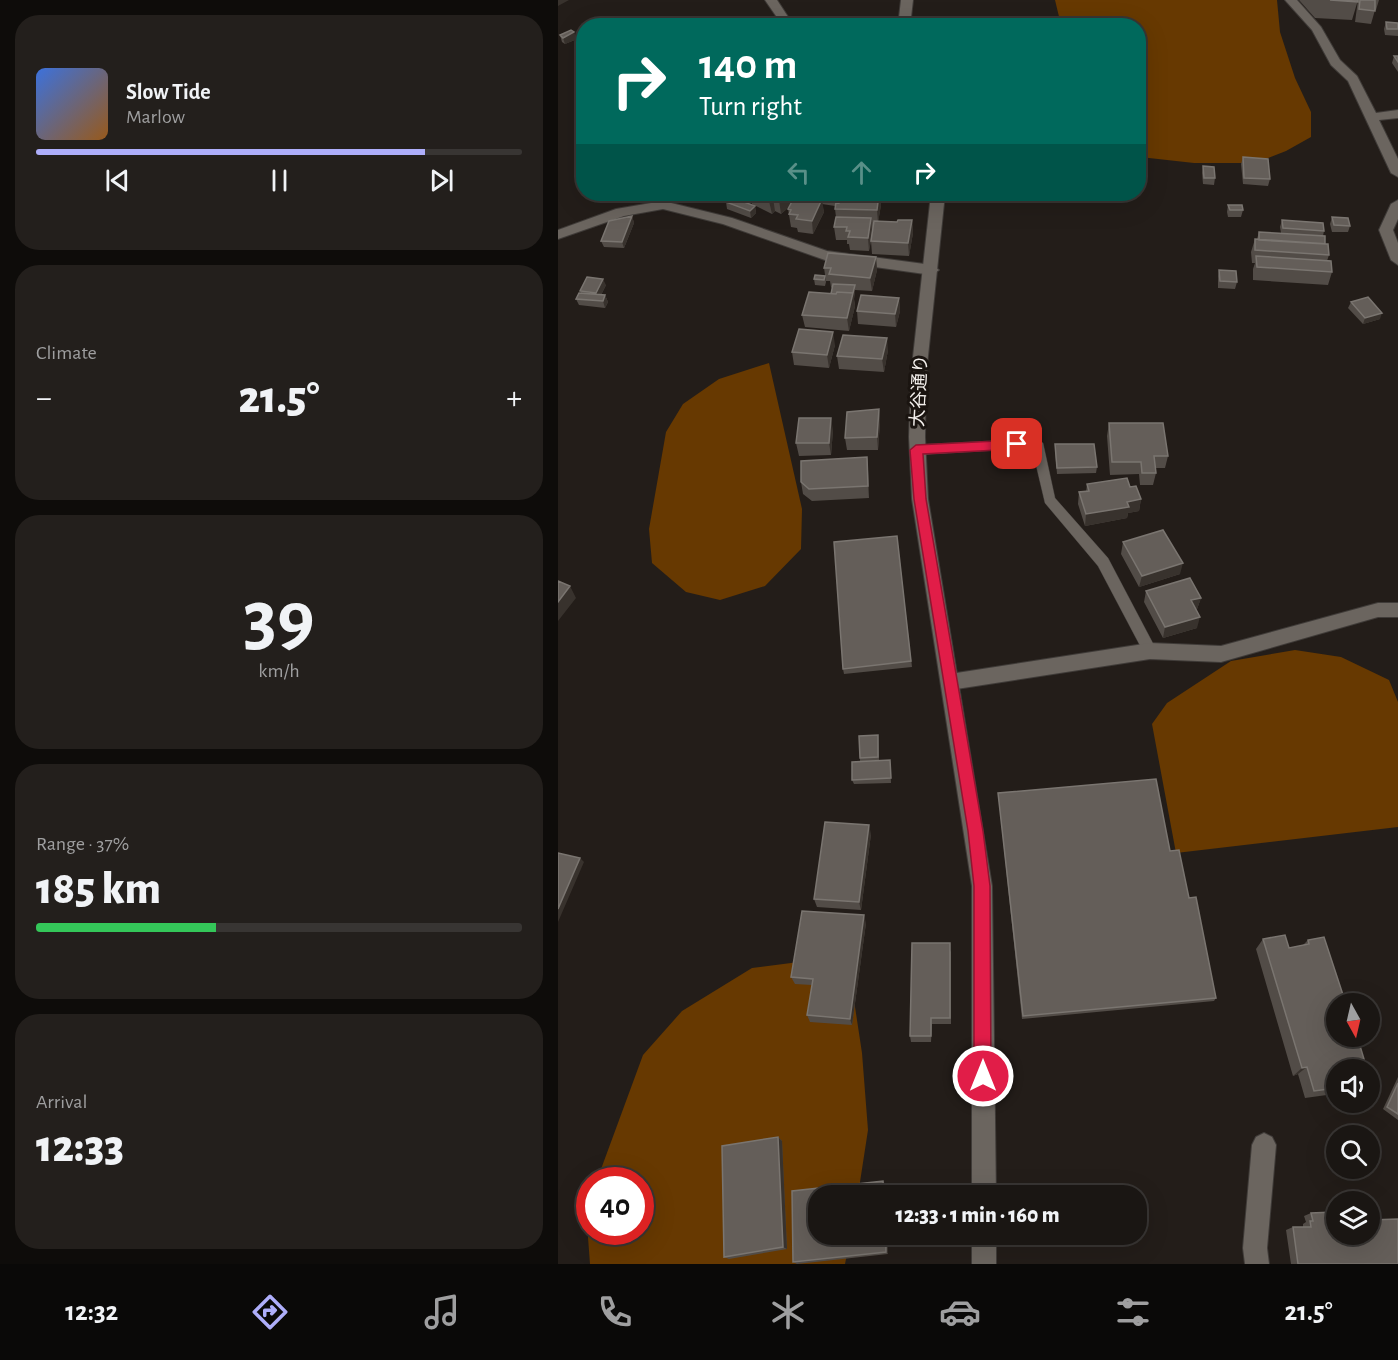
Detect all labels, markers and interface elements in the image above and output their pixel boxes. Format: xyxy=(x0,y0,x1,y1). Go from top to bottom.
icon: right xyxy=(600,42,678,120)
text: 140 m xyxy=(699,44,797,86)
text: Slow Tide xyxy=(126,81,211,103)
text: Turn right xyxy=(699,93,802,120)
text: Marlow xyxy=(126,107,185,127)
icon: left xyxy=(782,156,815,189)
icon: ahead xyxy=(845,156,878,189)
icon: right xyxy=(908,156,941,189)
icon: previous xyxy=(101,164,134,197)
icon: pause xyxy=(263,164,296,197)
icon: next xyxy=(425,164,458,197)
text: Climate xyxy=(36,343,97,363)
street label: 大谷通り xyxy=(908,355,931,427)
text: 21.5° xyxy=(238,376,320,421)
text: − xyxy=(36,382,52,415)
text: + xyxy=(506,382,522,415)
pin xyxy=(991,418,1042,469)
icon: arrive xyxy=(1000,427,1033,460)
text: 39 xyxy=(243,581,315,659)
text: km/h xyxy=(258,661,300,681)
text: Range · 37% xyxy=(36,834,129,854)
text: 185 km xyxy=(36,867,161,912)
north arrow xyxy=(1326,993,1380,1047)
map controls xyxy=(1326,993,1380,1245)
position arrow xyxy=(951,1044,1015,1108)
button: sound xyxy=(1326,1059,1380,1113)
text: Arrival xyxy=(36,1092,87,1112)
text: 12:33 xyxy=(36,1125,124,1170)
button: search xyxy=(1326,1125,1380,1179)
speed limit sign: 40 xyxy=(576,1167,654,1245)
button: layers xyxy=(1326,1191,1380,1245)
text: 12:33 · 1 min · 160 m xyxy=(896,1204,1059,1226)
icon: directions xyxy=(249,1291,291,1333)
icon: music xyxy=(421,1291,463,1333)
icon: phone xyxy=(594,1291,636,1333)
icon: climate xyxy=(767,1291,809,1333)
icon: car xyxy=(939,1291,981,1333)
icon: filters xyxy=(1112,1291,1154,1333)
text: 12:32 xyxy=(65,1298,118,1325)
text: 21.5° xyxy=(1284,1298,1333,1325)

